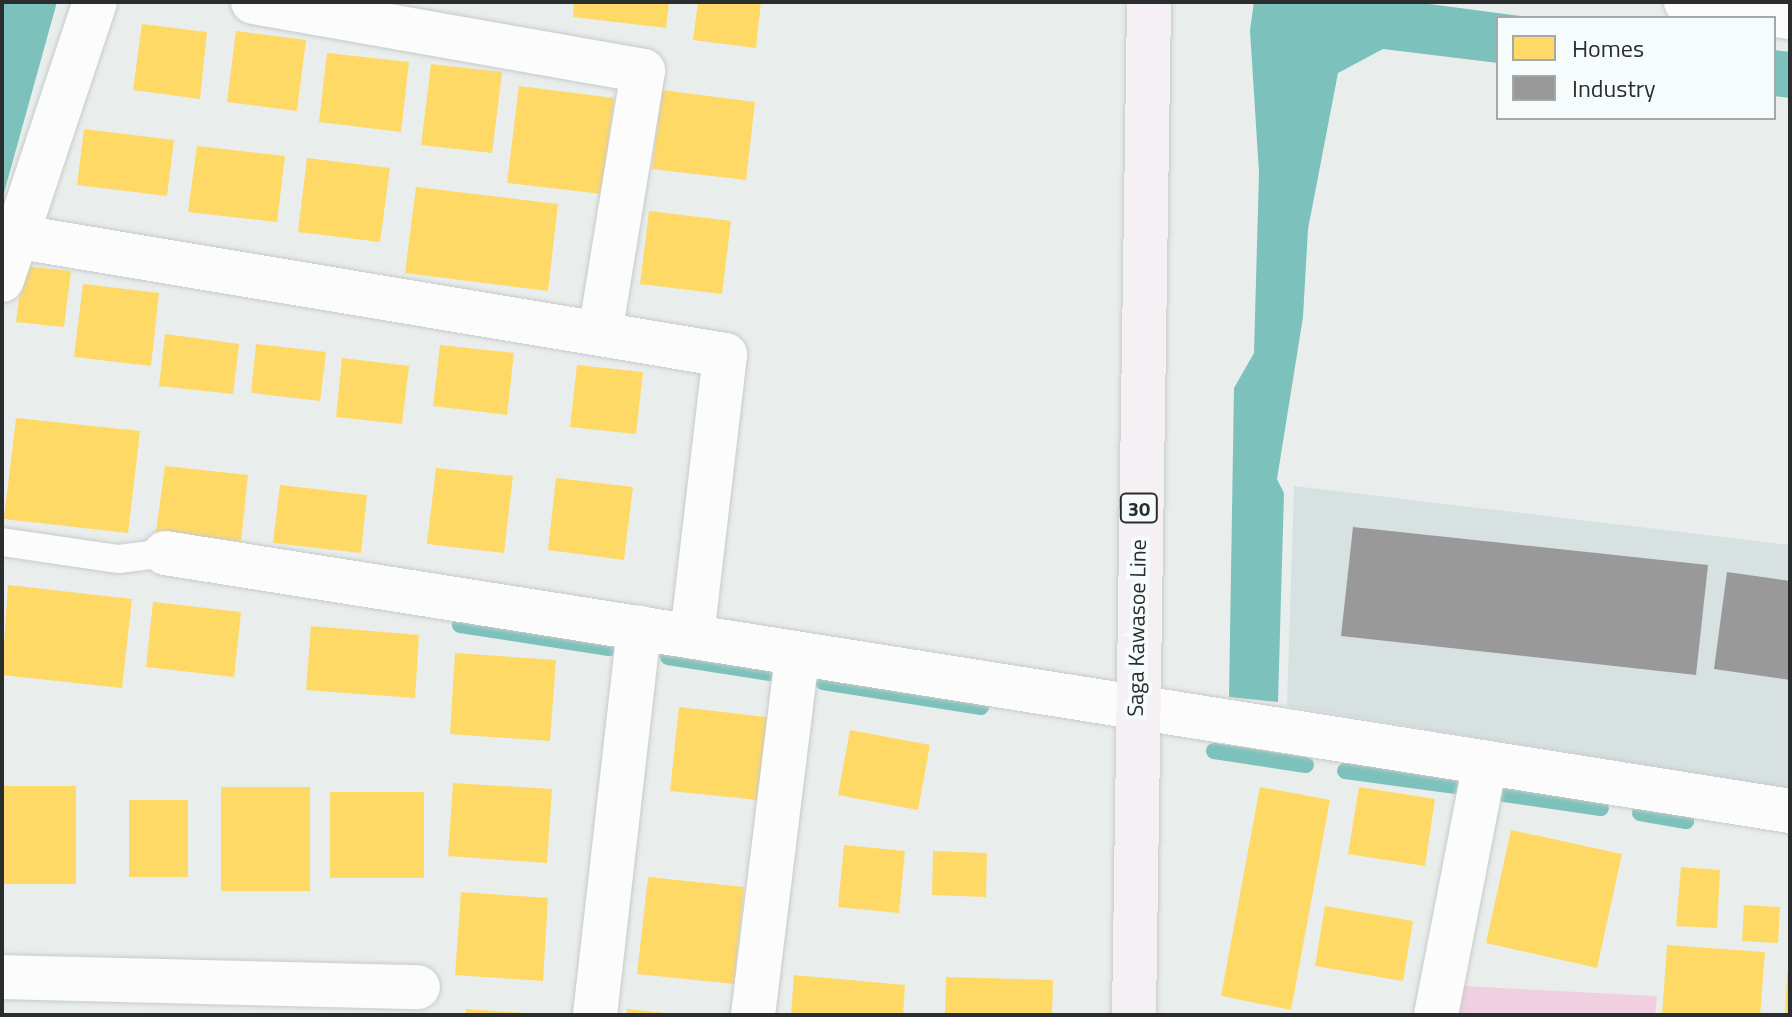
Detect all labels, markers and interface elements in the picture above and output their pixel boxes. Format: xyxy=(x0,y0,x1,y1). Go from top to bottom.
legend xyxy=(1496,16,1776,120)
text: Homes xyxy=(1572,30,1644,66)
text: Industry xyxy=(1572,70,1656,106)
road number: 30 xyxy=(1119,492,1159,524)
street label: Saga Kawasoe Line xyxy=(1122,539,1152,717)

